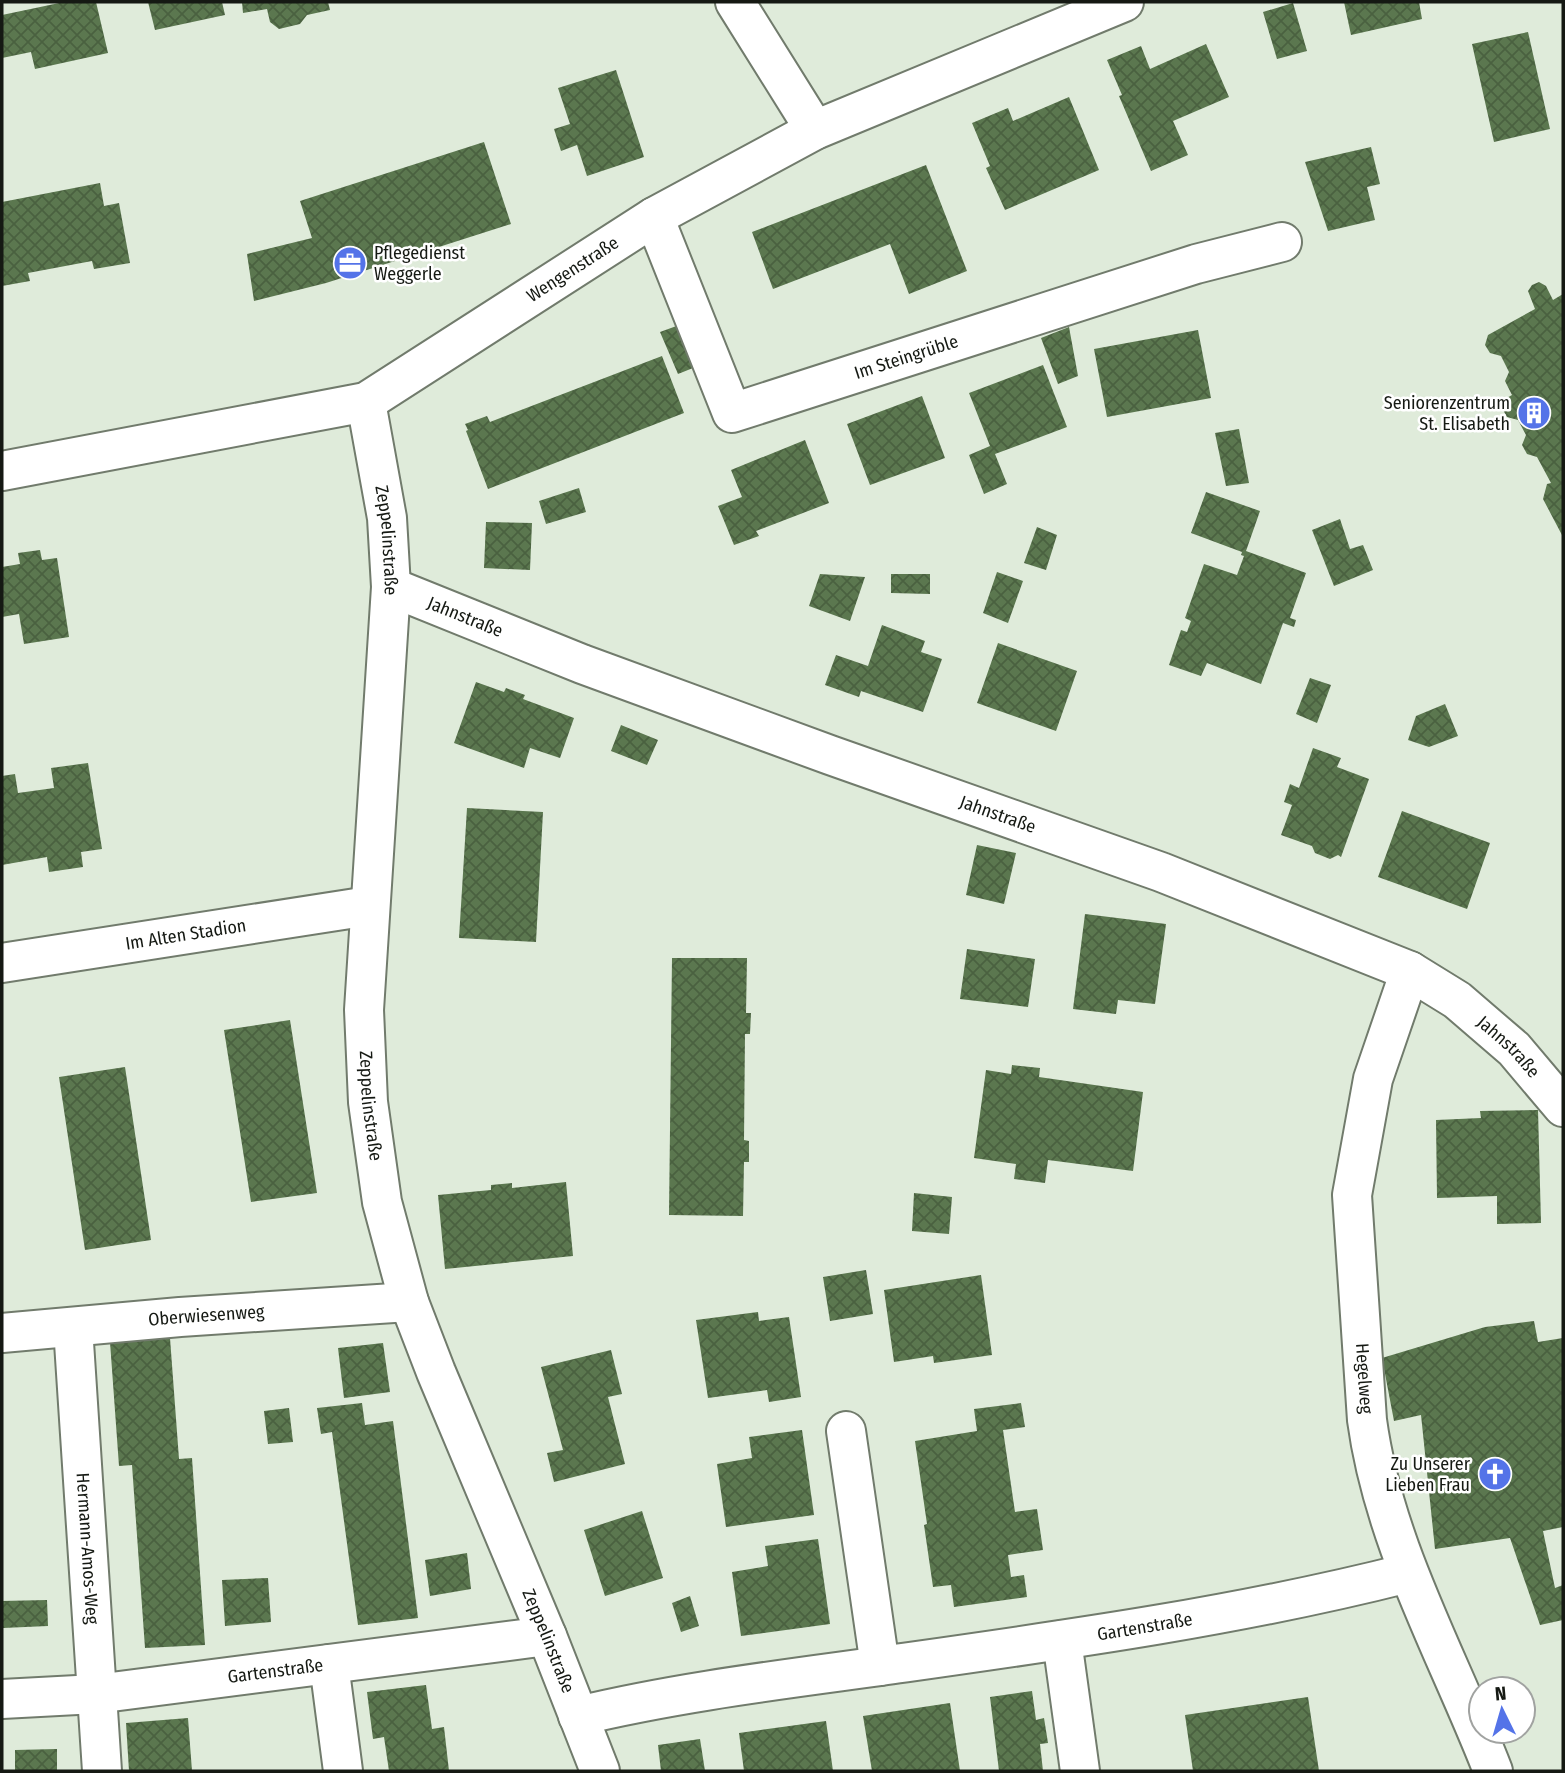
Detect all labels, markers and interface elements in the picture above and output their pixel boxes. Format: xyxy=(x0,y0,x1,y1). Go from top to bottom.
street label: Wengenstraße xyxy=(522,232,623,307)
place label: Pflegedienst Weggerle xyxy=(374,242,465,285)
office icon: Pflegedienst Weggerle xyxy=(331,244,369,282)
street label: Im Steingrüble xyxy=(852,330,961,384)
place label: Seniorenzentrum St. Elisabeth xyxy=(1384,392,1510,435)
building icon: Seniorenzentrum St. Elisabeth xyxy=(1515,394,1553,432)
street label: Zeppelinstraße xyxy=(370,483,402,596)
street label: Jahnstraße xyxy=(424,592,506,642)
street label: Jahnstraße xyxy=(957,791,1039,838)
street label: Im Alten Stadion xyxy=(124,914,248,955)
street label: Jahnstraße xyxy=(1473,1011,1545,1082)
street label: Zeppelinstraße xyxy=(355,1050,387,1162)
street label: Oberwiesenweg xyxy=(147,1300,266,1331)
street label: Hegelweg xyxy=(1351,1342,1378,1415)
place label: Zu Unserer Lieben Frau xyxy=(1385,1453,1471,1496)
church icon: Zu Unserer Lieben Frau xyxy=(1476,1455,1514,1493)
street label: Hermann-Amos-Weg xyxy=(72,1472,103,1626)
street label: Zeppelinstraße xyxy=(517,1585,579,1696)
street label: Gartenstraße xyxy=(1096,1608,1194,1645)
street label: Gartenstraße xyxy=(226,1654,325,1688)
north arrow xyxy=(1467,1675,1537,1745)
text: N xyxy=(1494,1682,1507,1706)

